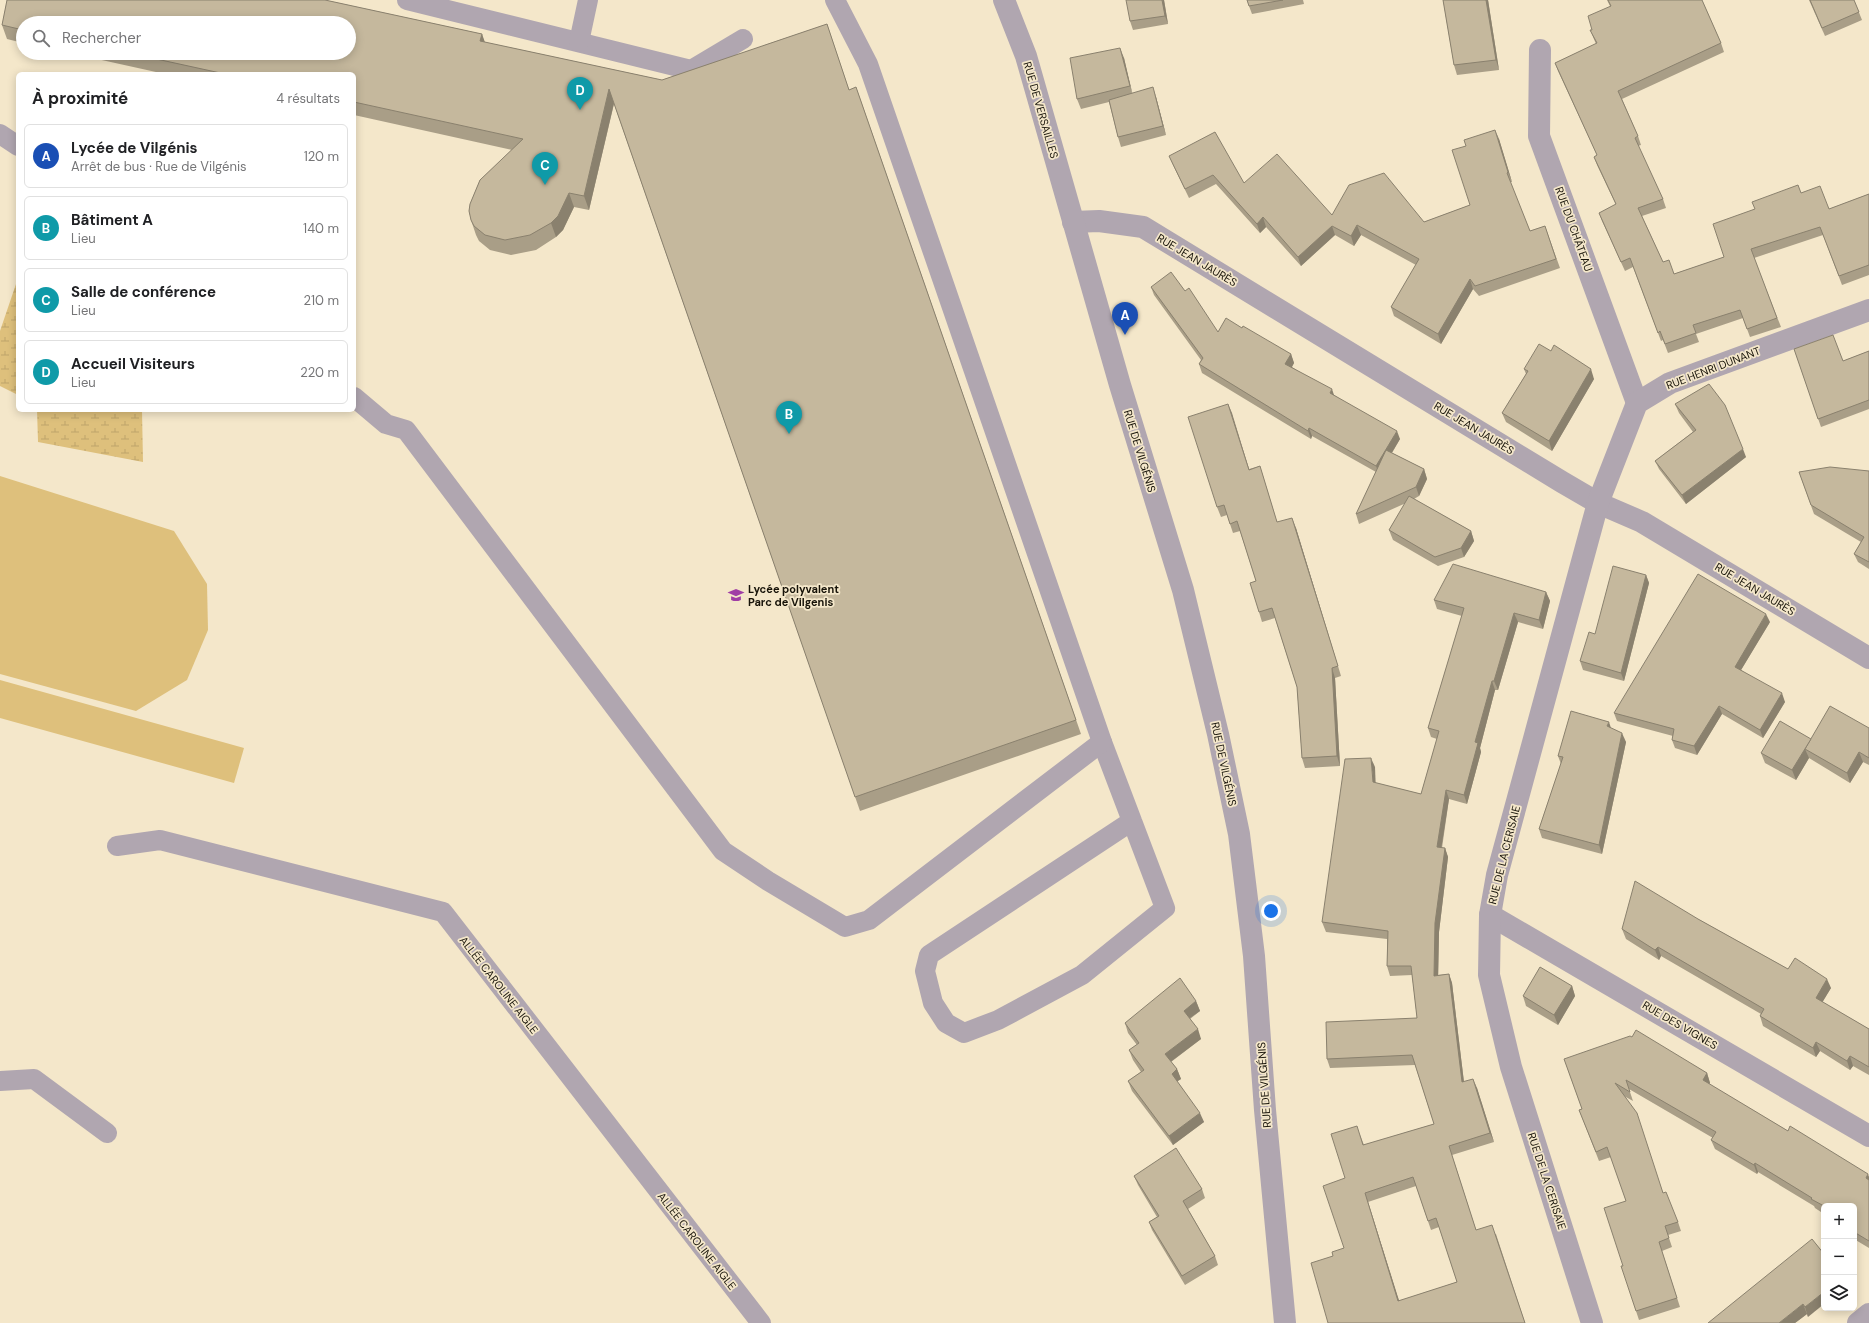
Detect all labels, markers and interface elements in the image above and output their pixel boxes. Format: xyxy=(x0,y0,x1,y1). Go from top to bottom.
search box xyxy=(16,16,356,60)
icon: search xyxy=(30,27,52,49)
text: Rechercher xyxy=(62,28,141,48)
street label: RUE DE VERSAILLES xyxy=(1020,60,1062,160)
pin: D xyxy=(567,77,593,110)
text: À proximité xyxy=(32,87,128,109)
text: 4 résultats xyxy=(276,90,340,107)
text: Lycée de Vilgénis xyxy=(71,138,198,158)
text: A xyxy=(41,148,51,165)
text: 120 m xyxy=(304,148,339,165)
pin: C xyxy=(532,152,558,185)
text: Arrêt de bus · Rue de Vilgénis xyxy=(71,158,247,175)
street label: RUE DU CHÂTEAU xyxy=(1552,185,1596,273)
text: Bâtiment A xyxy=(71,210,153,230)
text: B xyxy=(42,220,50,237)
text: 140 m xyxy=(303,220,339,237)
text: Lieu xyxy=(71,230,96,247)
street label: RUE JEAN JAURÈS xyxy=(1154,231,1240,289)
text: Salle de conférence xyxy=(71,282,216,302)
text: C xyxy=(41,292,51,309)
text: 210 m xyxy=(304,292,339,309)
text: Lieu xyxy=(71,302,96,319)
pin: A xyxy=(1112,302,1138,335)
street label: RUE HENRI DUNANT xyxy=(1664,344,1762,392)
text: Accueil Visiteurs xyxy=(71,354,195,374)
text: D xyxy=(41,364,51,381)
text: 220 m xyxy=(300,364,339,381)
text: Lieu xyxy=(71,374,96,391)
street label: RUE JEAN JAURÈS xyxy=(1431,399,1517,457)
pin: B xyxy=(776,401,802,434)
street label: RUE DE VILGÉNIS xyxy=(1121,408,1159,494)
street label: RUE JEAN JAURÈS xyxy=(1712,560,1798,618)
place label: Lycée polyvalent Parc de Vilgenis xyxy=(748,582,839,609)
school or university icon: Lycée polyvalent Parc de Vilgenis xyxy=(727,586,745,604)
street label: RUE DE VILGÉNIS xyxy=(1208,721,1240,807)
street label: RUE DE LA CERISAIE xyxy=(1485,804,1523,906)
your location xyxy=(1261,901,1281,921)
street label: ALLÉE CAROLINE AIGLE xyxy=(457,934,541,1036)
street label: RUE DES VIGNES xyxy=(1640,998,1720,1052)
street label: RUE DE VILGÉNIS xyxy=(1254,1042,1274,1128)
street label: RUE DE LA CERISAIE xyxy=(1525,1131,1569,1231)
street label: ALLÉE CAROLINE AIGLE xyxy=(655,1190,739,1292)
map controls xyxy=(1821,1203,1857,1311)
button: + xyxy=(1821,1203,1857,1239)
button: − xyxy=(1821,1239,1857,1275)
button: layers xyxy=(1821,1275,1857,1311)

